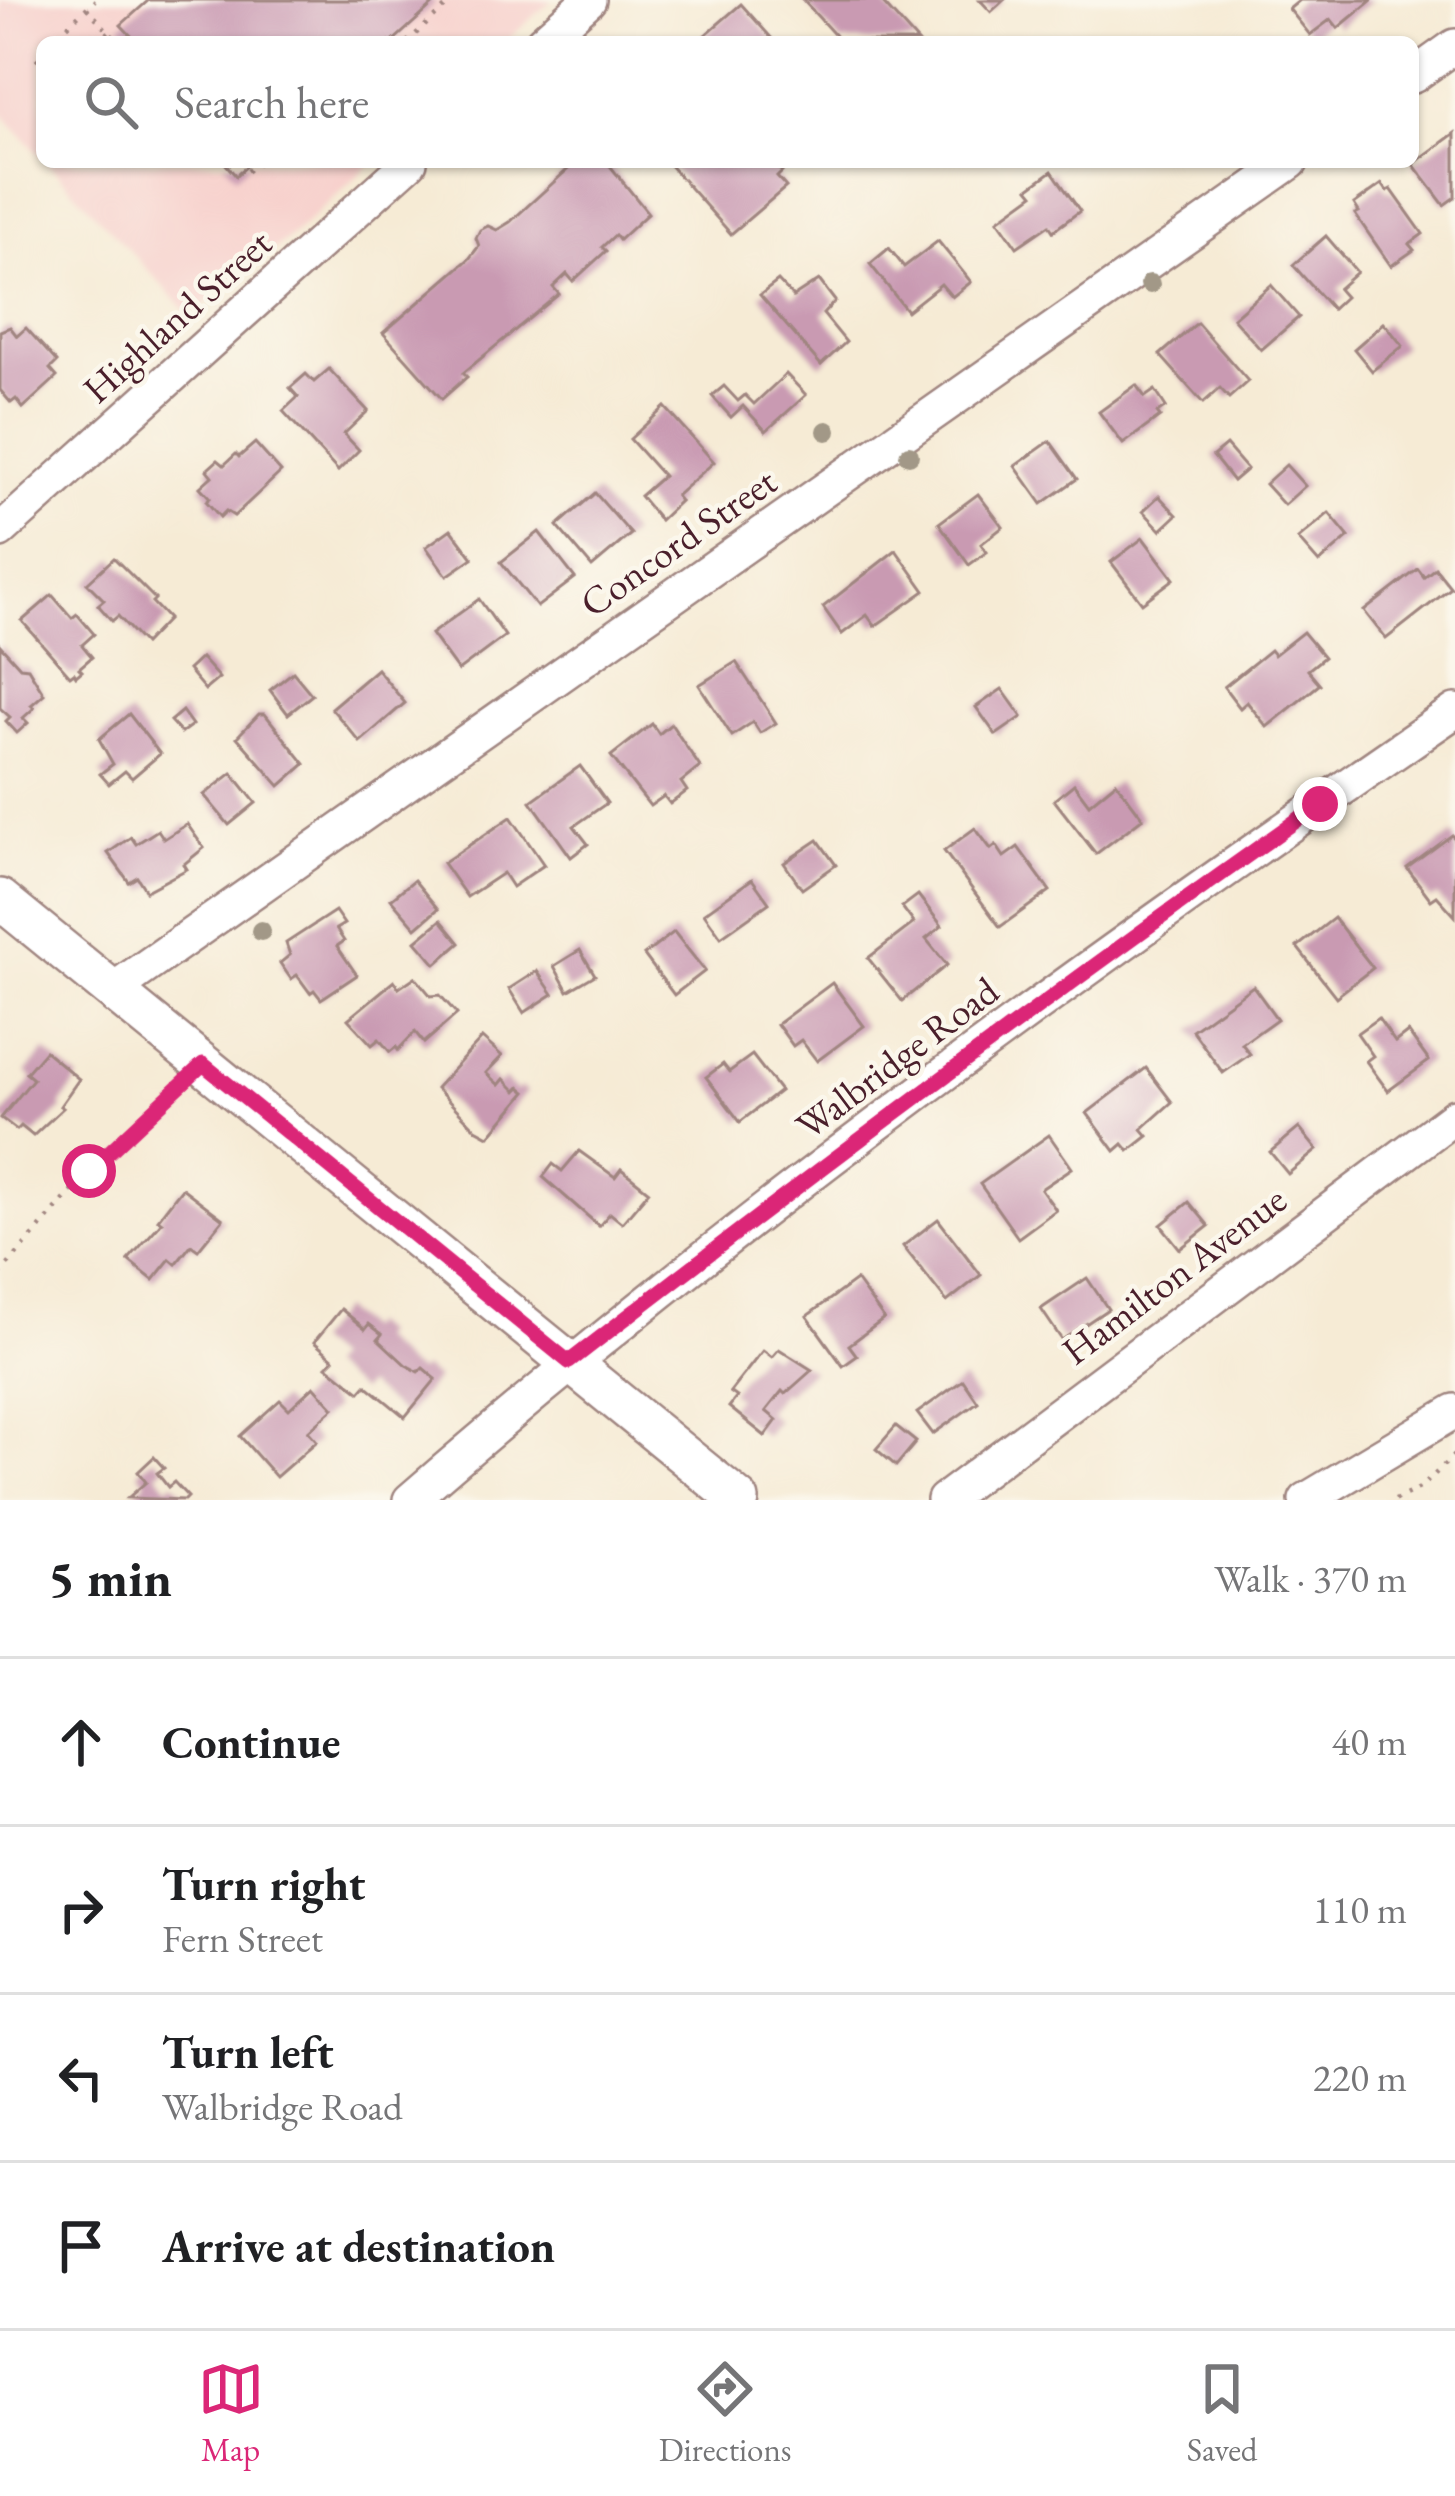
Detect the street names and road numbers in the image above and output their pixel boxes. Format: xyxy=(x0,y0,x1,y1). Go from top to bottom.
street label: Highland Street xyxy=(72,218,282,414)
street label: Concord Street xyxy=(570,456,786,628)
street label: Walbridge Road xyxy=(786,965,1009,1151)
street label: Hamilton Avenue xyxy=(1052,1174,1296,1376)

